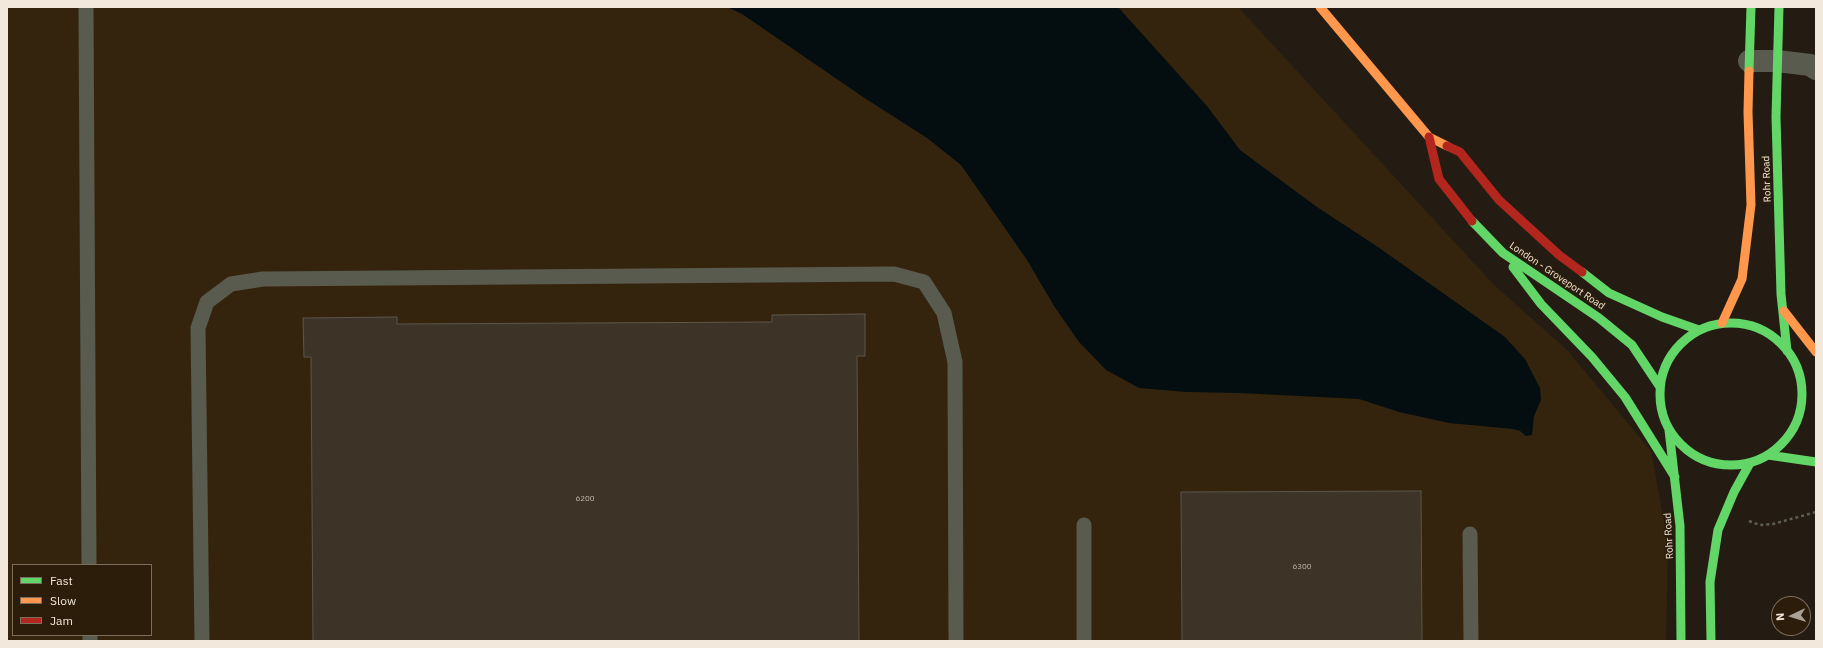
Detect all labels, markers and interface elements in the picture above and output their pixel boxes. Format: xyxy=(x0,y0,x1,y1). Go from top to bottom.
street label: Rohr Road xyxy=(1760,156,1774,202)
street label: London - Groveport Road xyxy=(1507,240,1607,312)
house number: 6200 xyxy=(575,494,595,504)
street label: Rohr Road xyxy=(1662,512,1676,560)
house number: 6300 xyxy=(1292,562,1312,572)
legend xyxy=(12,564,152,636)
text: Fast xyxy=(50,573,73,588)
text: Slow xyxy=(50,593,76,608)
north arrow xyxy=(1771,596,1811,636)
text: N xyxy=(1773,612,1787,621)
text: Jam xyxy=(50,613,73,628)

